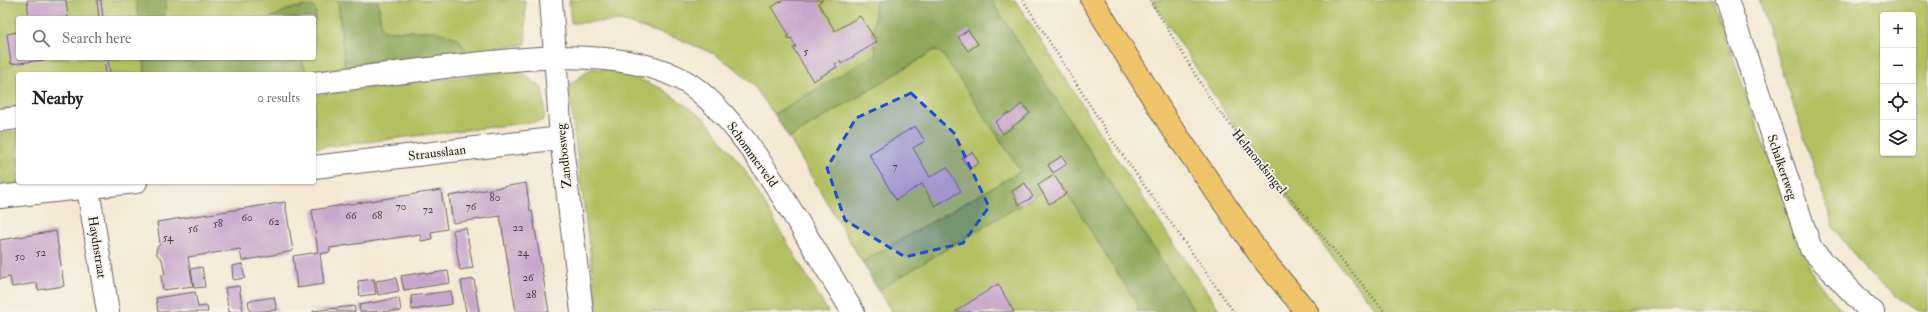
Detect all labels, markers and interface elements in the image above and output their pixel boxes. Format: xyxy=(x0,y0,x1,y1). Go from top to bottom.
map controls xyxy=(1880,12,1916,156)
button: + xyxy=(1880,12,1916,48)
search box xyxy=(16,16,316,60)
icon: search xyxy=(30,27,52,49)
text: Search here xyxy=(62,29,131,48)
house number: 5 xyxy=(804,45,809,58)
button: − xyxy=(1880,48,1916,84)
button: locate xyxy=(1880,84,1916,120)
text: Nearby xyxy=(32,88,83,109)
text: 0 results xyxy=(257,90,300,106)
street label: Schommerveld xyxy=(723,119,782,191)
button: layers xyxy=(1880,120,1916,156)
street label: Zandbosweg xyxy=(553,122,575,189)
street label: Helmondsingel xyxy=(1228,126,1291,198)
street label: Schalkertweg xyxy=(1763,132,1801,203)
street label: Strausslaan xyxy=(407,141,467,164)
house number: 7 xyxy=(892,160,898,173)
house number: 80 xyxy=(490,191,501,204)
house number: 70 xyxy=(396,200,407,213)
house number: 76 xyxy=(466,200,478,213)
house number: 72 xyxy=(423,203,434,216)
house number: 66 xyxy=(345,209,358,222)
house number: 68 xyxy=(372,209,382,222)
house number: 60 xyxy=(241,211,253,224)
street label: Haydnstraat xyxy=(83,215,110,280)
house number: 62 xyxy=(268,215,280,228)
house number: 58 xyxy=(213,217,223,230)
house number: 22 xyxy=(512,221,524,234)
house number: 56 xyxy=(188,222,200,235)
house number: 54 xyxy=(163,231,174,244)
house number: 52 xyxy=(36,246,47,259)
house number: 24 xyxy=(517,246,530,259)
house number: 50 xyxy=(15,250,26,263)
house number: 26 xyxy=(522,271,535,284)
house number: 28 xyxy=(526,288,536,301)

